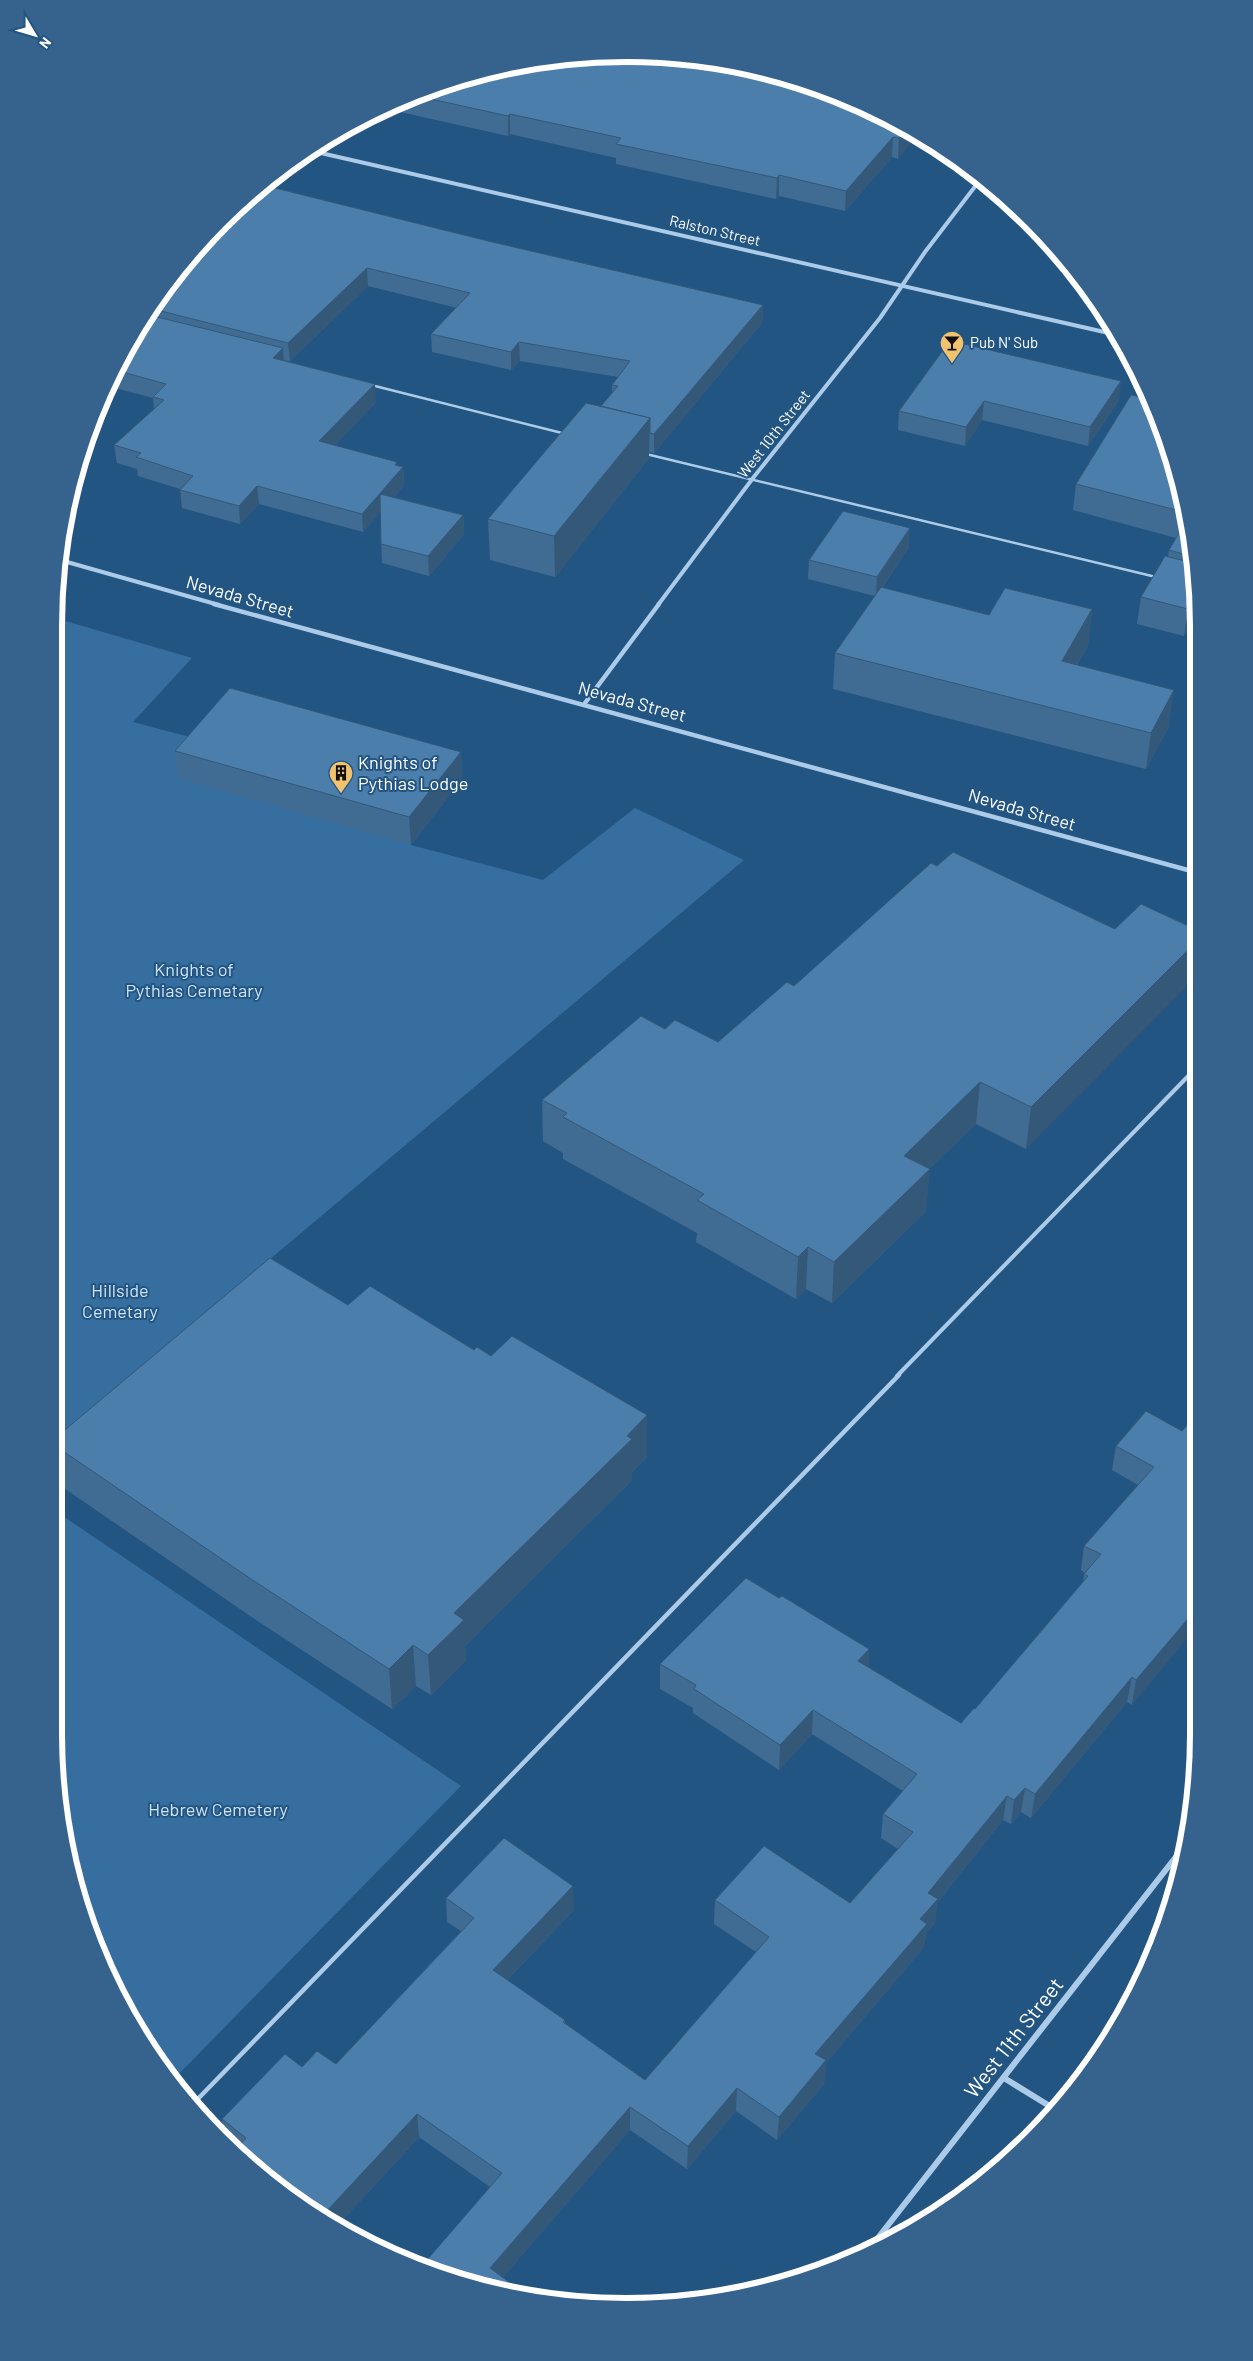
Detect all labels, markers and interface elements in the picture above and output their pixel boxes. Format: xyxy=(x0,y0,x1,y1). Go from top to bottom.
north arrow xyxy=(10,10,60,60)
text: N xyxy=(36,34,55,52)
street label: Ralston Street xyxy=(668,211,763,249)
bar icon: Pub N' Sub xyxy=(939,330,965,364)
place label: Pub N' Sub xyxy=(970,333,1038,351)
street label: West 10th Street xyxy=(733,386,813,481)
street label: Nevada Street xyxy=(184,570,297,622)
street label: Nevada Street xyxy=(576,676,689,726)
place label: Knights of Pythias Lodge xyxy=(358,751,468,794)
building icon: Knights of Pythias Lodge xyxy=(328,760,354,794)
street label: Nevada Street xyxy=(966,783,1079,835)
park label: Knights of Pythias Cemetary xyxy=(125,958,263,1001)
park label: Hillside Cemetary xyxy=(82,1279,158,1322)
park label: Hebrew Cemetery xyxy=(148,1798,288,1820)
street label: West 11th Street xyxy=(958,1972,1067,2102)

